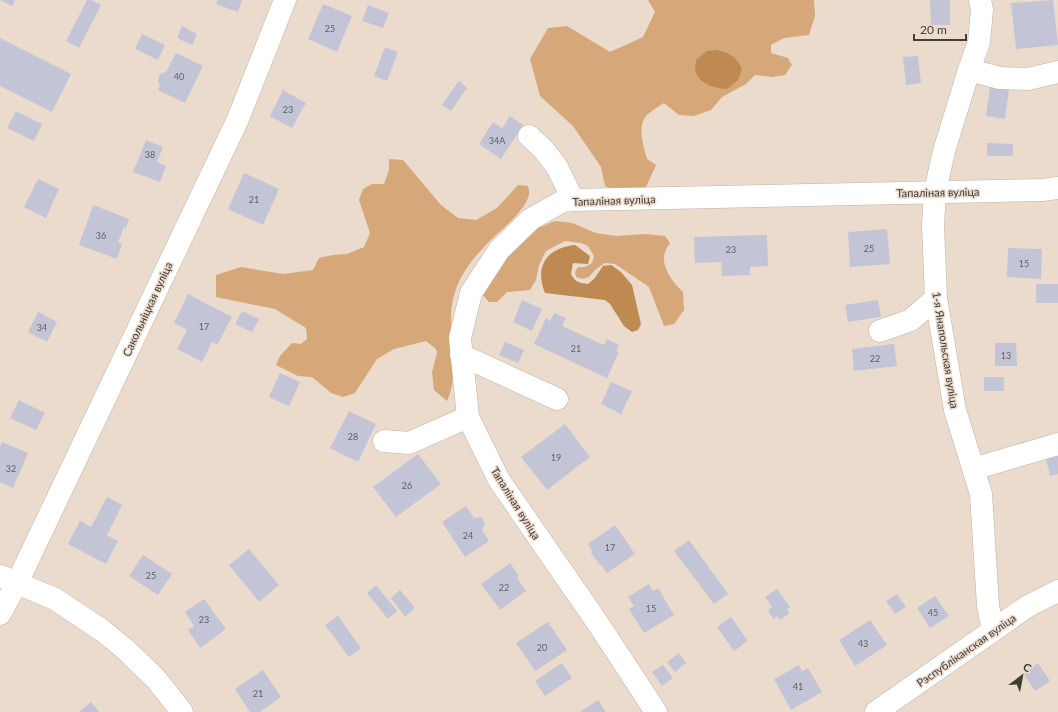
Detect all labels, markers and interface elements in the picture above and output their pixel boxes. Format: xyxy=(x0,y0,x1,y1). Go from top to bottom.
scale bar xyxy=(914,16,966,42)
text: 20 m xyxy=(920,22,947,37)
house number: 25 xyxy=(325,23,335,34)
house number: 40 xyxy=(174,71,184,82)
house number: 23 xyxy=(283,104,293,115)
house number: 34А xyxy=(489,135,506,146)
house number: 38 xyxy=(145,149,155,160)
street label: Тапаліная вуліца xyxy=(896,185,980,199)
street label: Тапаліная вуліца xyxy=(572,192,656,208)
house number: 21 xyxy=(249,194,259,205)
house number: 36 xyxy=(96,230,106,241)
house number: 25 xyxy=(864,243,874,254)
house number: 23 xyxy=(726,244,736,255)
house number: 15 xyxy=(1019,258,1029,269)
street label: Сакольніцкая вуліца xyxy=(119,260,175,358)
street label: 1-я Янапольская вуліца xyxy=(930,291,962,409)
house number: 17 xyxy=(199,321,209,332)
house number: 34 xyxy=(37,322,47,333)
house number: 21 xyxy=(571,343,581,354)
house number: 13 xyxy=(1001,350,1011,361)
house number: 22 xyxy=(870,353,880,364)
house number: 28 xyxy=(348,431,358,442)
house number: 19 xyxy=(551,452,561,463)
house number: 32 xyxy=(6,463,16,474)
street label: Тапаліная вуліца xyxy=(488,464,544,542)
house number: 26 xyxy=(402,480,412,491)
house number: 24 xyxy=(463,530,473,541)
house number: 17 xyxy=(605,542,615,553)
house number: 25 xyxy=(146,570,156,581)
house number: 22 xyxy=(499,582,509,593)
house number: 15 xyxy=(646,603,656,614)
house number: 45 xyxy=(928,607,938,618)
street label: Рэспубліканская вуліца xyxy=(914,611,1018,689)
house number: 23 xyxy=(199,614,209,625)
house number: 43 xyxy=(858,638,868,649)
house number: 20 xyxy=(537,642,547,653)
north arrow xyxy=(1002,656,1042,696)
text: С xyxy=(1021,660,1035,675)
house number: 41 xyxy=(793,681,803,692)
house number: 21 xyxy=(253,688,263,699)

